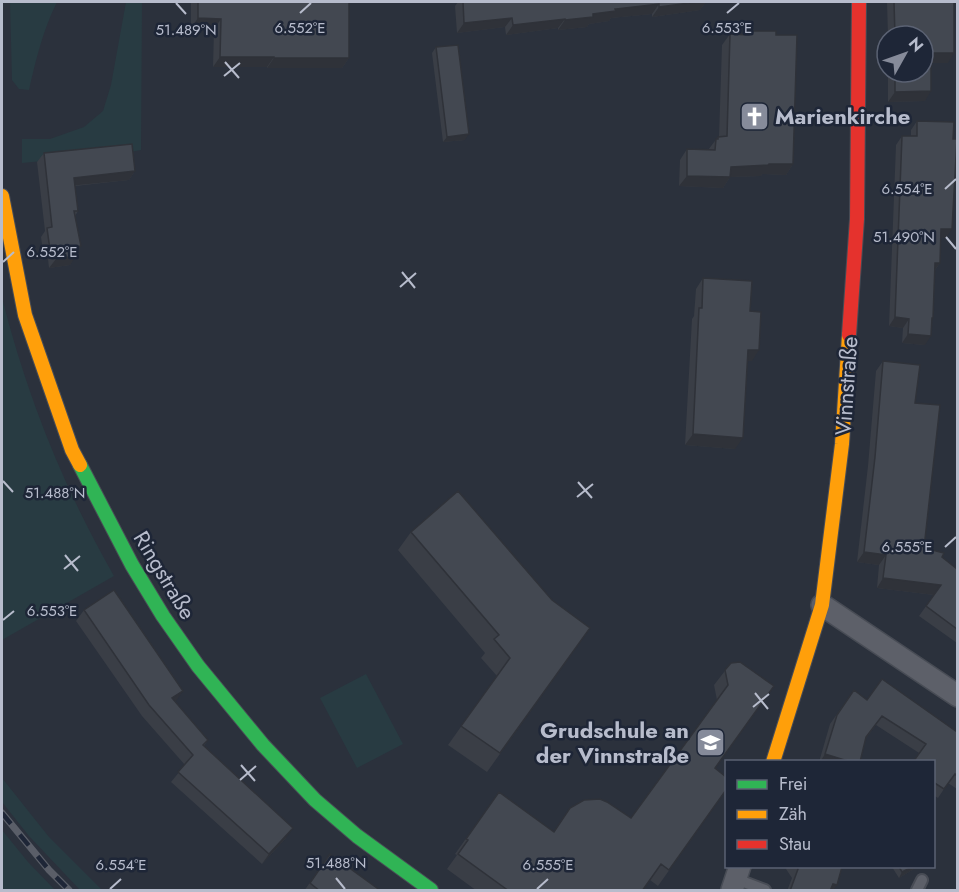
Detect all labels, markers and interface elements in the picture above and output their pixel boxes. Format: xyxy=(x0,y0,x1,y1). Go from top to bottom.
text: 6.552°E xyxy=(274,17,326,39)
text: 6.553°E xyxy=(702,17,752,39)
text: 51.489°N xyxy=(155,19,217,41)
north arrow xyxy=(875,24,935,84)
text: N xyxy=(903,32,929,57)
church icon: Marienkirche xyxy=(738,100,770,132)
place label: Marienkirche xyxy=(775,100,910,132)
text: 6.554°E xyxy=(881,178,933,200)
text: 51.490°N xyxy=(873,226,935,248)
text: 6.552°E xyxy=(26,241,78,263)
street label: Vinnstraße xyxy=(827,335,865,437)
text: 51.488°N xyxy=(25,482,85,504)
street label: Ringstraße xyxy=(126,525,204,625)
text: 6.555°E xyxy=(882,536,932,558)
text: 6.553°E xyxy=(27,600,77,622)
place label: Grudschule an der Vinnstraße xyxy=(536,714,689,771)
school or university icon: Grudschule an der Vinnstraße xyxy=(694,727,726,759)
legend xyxy=(725,760,935,868)
text: Frei xyxy=(779,771,808,797)
text: Zäh xyxy=(779,801,807,827)
text: Stau xyxy=(779,831,811,857)
text: 51.488°N xyxy=(306,852,366,874)
text: 6.554°E xyxy=(95,854,147,876)
text: 6.555°E xyxy=(523,854,573,876)

